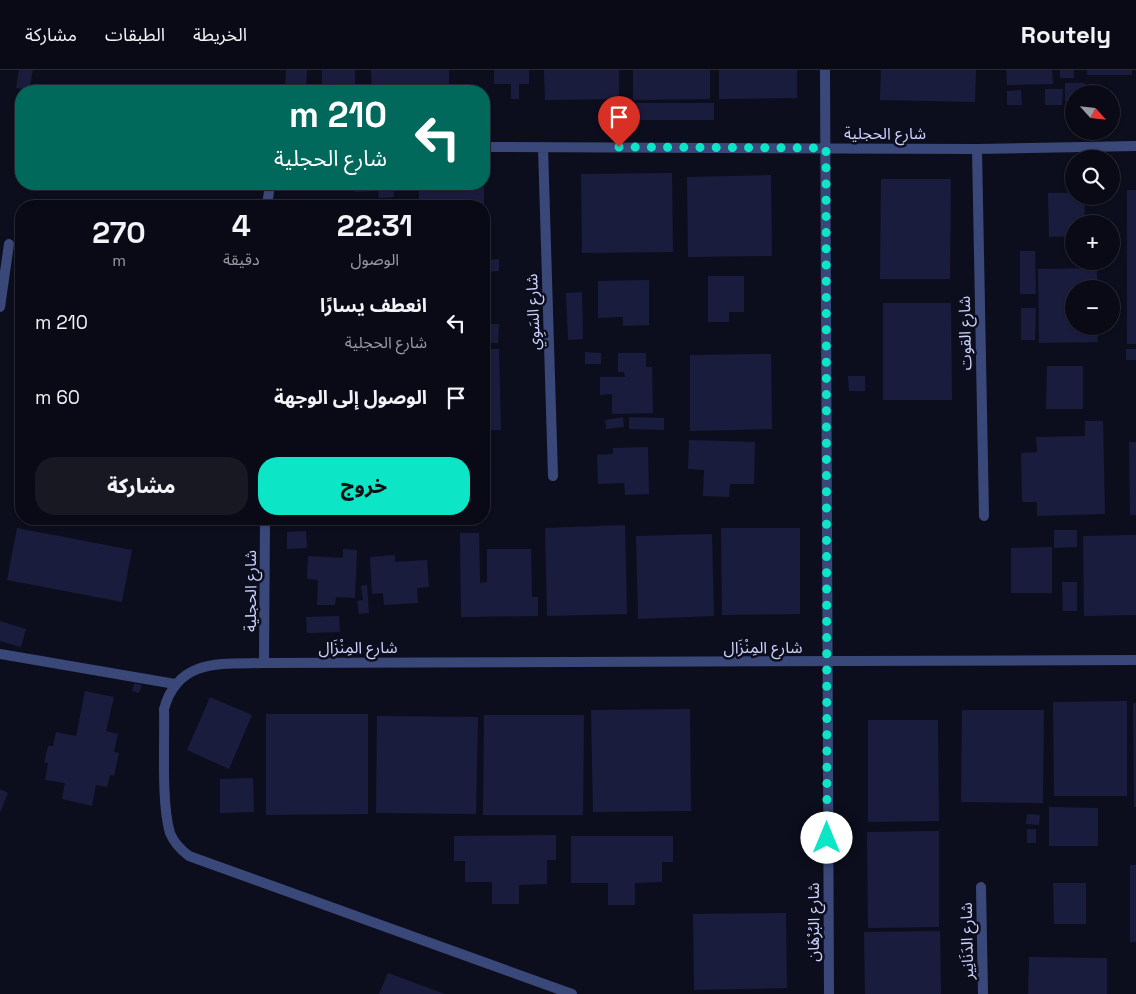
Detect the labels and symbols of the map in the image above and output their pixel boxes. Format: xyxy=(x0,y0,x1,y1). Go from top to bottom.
north arrow xyxy=(1065,85,1120,140)
pin xyxy=(598,96,640,147)
street label: شارع الحجلية xyxy=(844,123,926,146)
street label: شارع السَوِي xyxy=(521,273,547,351)
street label: شارع القوت xyxy=(954,295,978,370)
street label: شارع الحجلية xyxy=(240,550,263,632)
street label: شارع المِنْزَال xyxy=(319,637,397,660)
street label: شارع المِنْزَال xyxy=(724,637,802,660)
position arrow xyxy=(800,811,852,863)
street label: شارع البُرْهَان xyxy=(803,882,826,962)
street label: شارع الدَنَانِير xyxy=(956,902,980,981)

